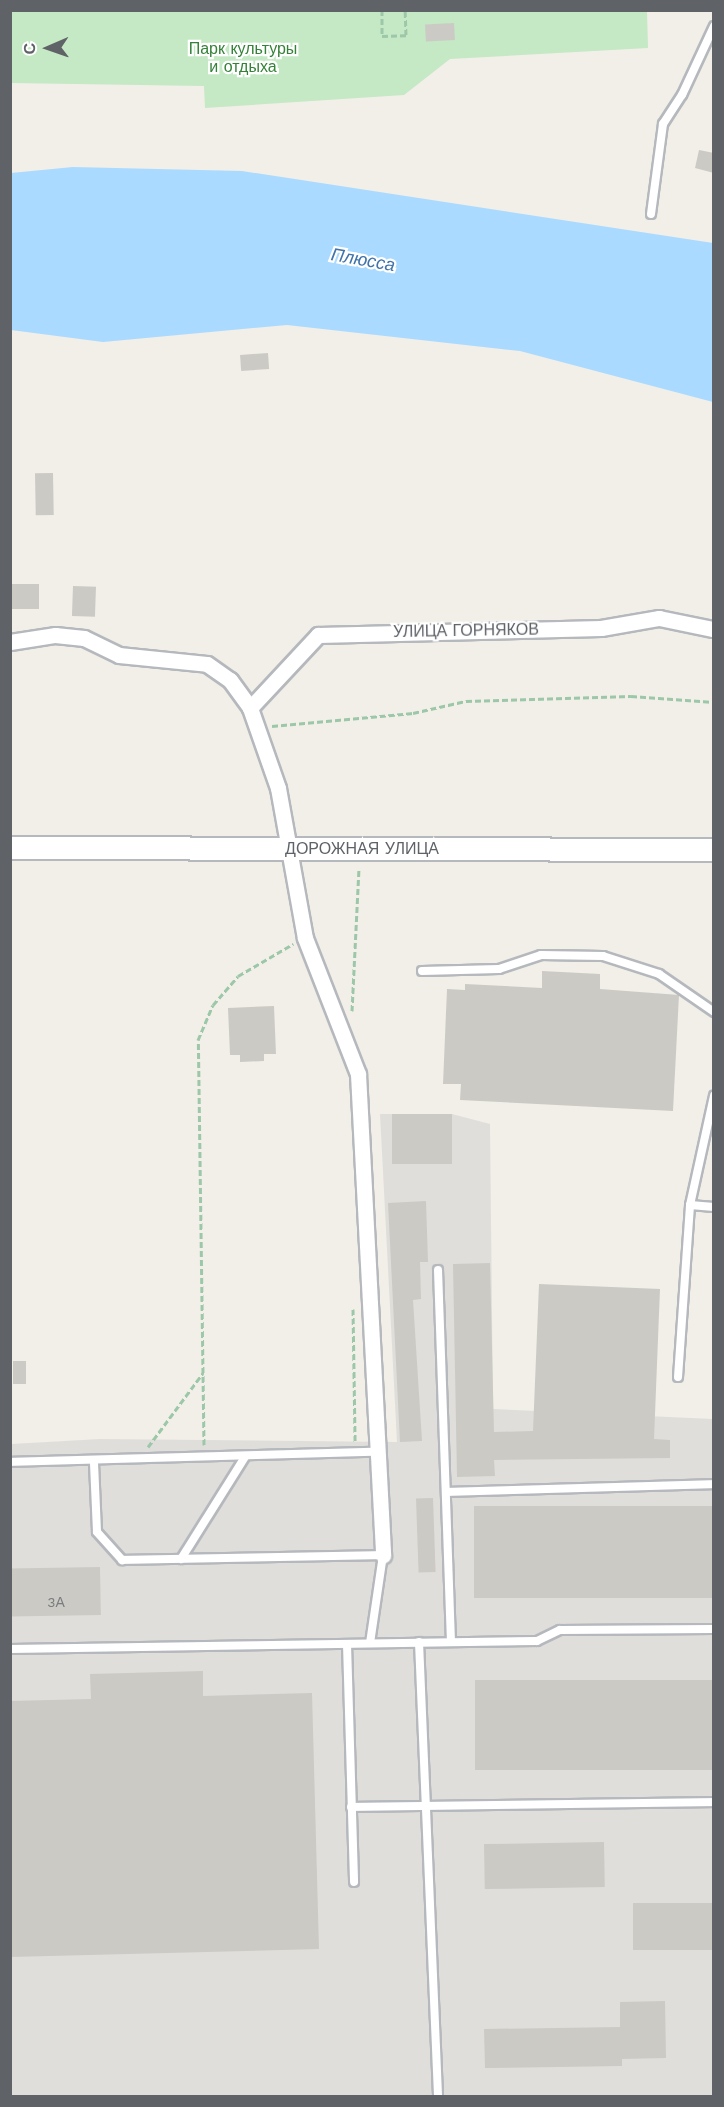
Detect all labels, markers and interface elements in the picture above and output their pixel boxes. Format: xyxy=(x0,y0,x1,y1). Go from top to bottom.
north arrow xyxy=(18,18,78,78)
park label: Парк культуры и отдыха xyxy=(189,39,297,77)
text: С xyxy=(20,43,39,55)
water label: Плюсса xyxy=(329,244,397,276)
street label: УЛИЦА ГОРНЯКОВ xyxy=(393,620,539,642)
street label: ДОРОЖНАЯ УЛИЦА xyxy=(285,839,439,859)
house number: 3А xyxy=(47,1594,65,1610)

